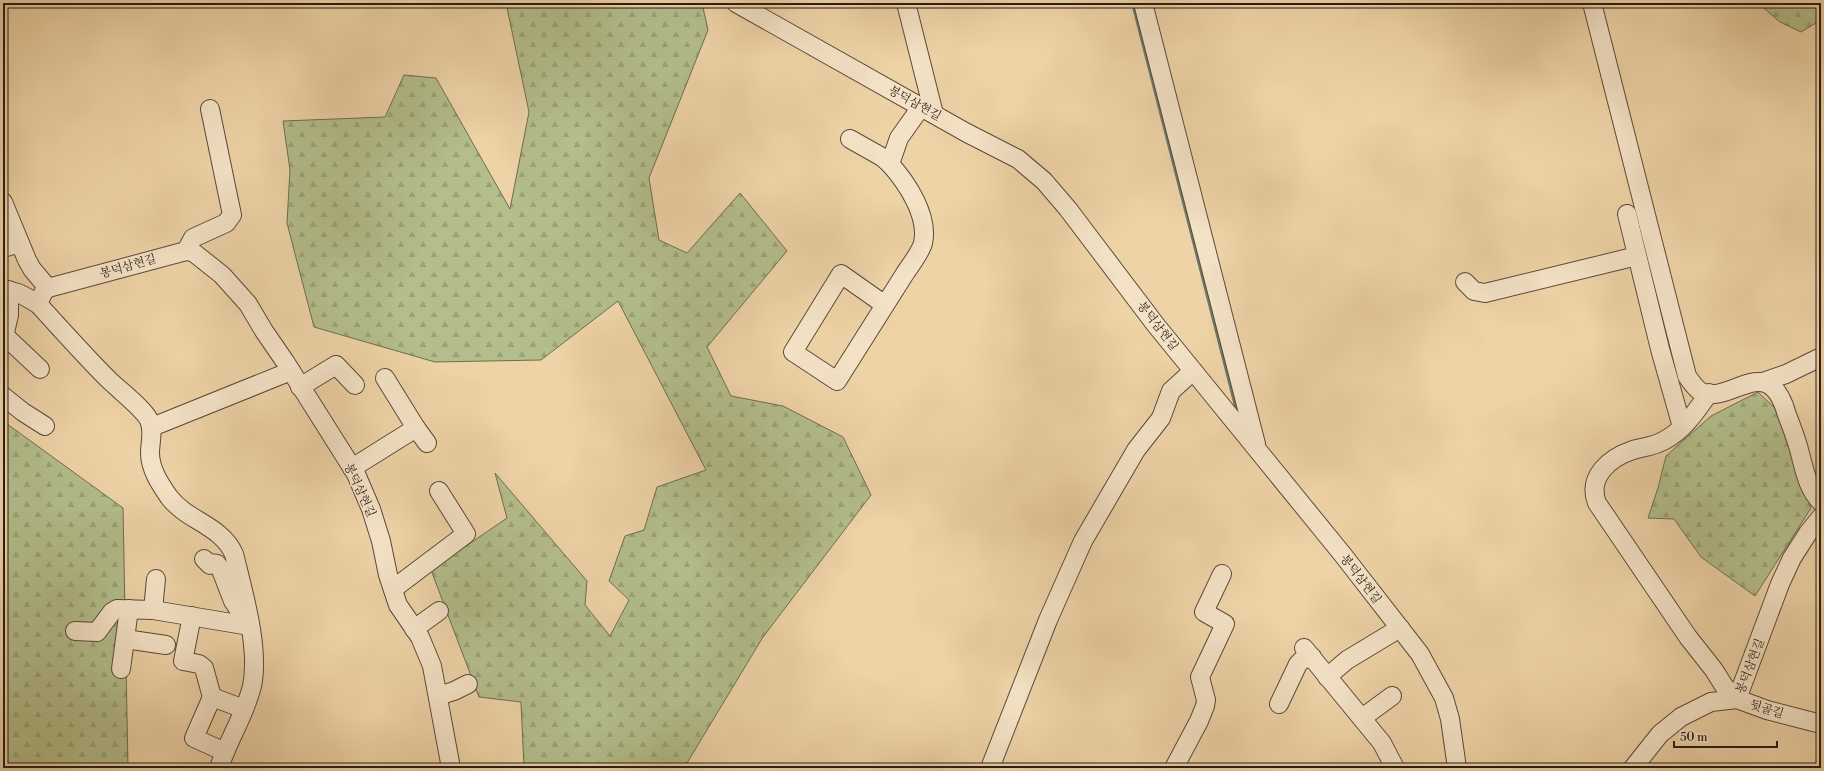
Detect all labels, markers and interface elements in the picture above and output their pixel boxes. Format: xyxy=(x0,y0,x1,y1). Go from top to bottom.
street label: 봉덕삼현길 xyxy=(886,83,944,124)
street label: 봉덕삼현길 xyxy=(98,251,158,282)
street label: 봉덕삼현길 xyxy=(1134,299,1181,354)
street label: 봉덕삼현길 xyxy=(341,461,379,520)
street label: 봉덕삼현길 xyxy=(1337,552,1384,607)
street label: 봉덕삼현길 xyxy=(1733,636,1768,696)
street label: 뒷골길 xyxy=(1748,697,1786,722)
scale bar xyxy=(1674,723,1777,749)
text: 50 m xyxy=(1680,730,1708,745)

